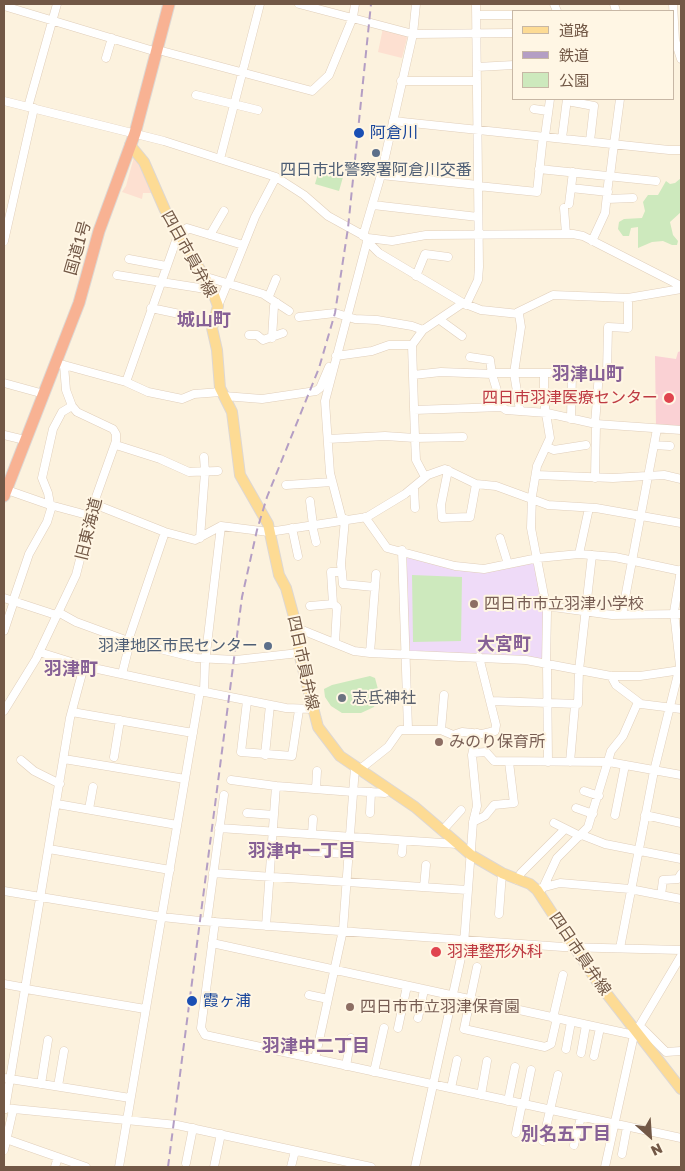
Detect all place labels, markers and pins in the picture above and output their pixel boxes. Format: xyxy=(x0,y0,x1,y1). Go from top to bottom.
place label: 阿倉川 xyxy=(370,123,418,143)
marker: 阿倉川 xyxy=(352,126,366,140)
marker: 四日市北警察署阿倉川交番 xyxy=(370,147,382,159)
place label: 四日市北警察署阿倉川交番 xyxy=(280,160,472,180)
place label: 四日市羽津医療センター xyxy=(482,388,658,408)
marker: 四日市羽津医療センター xyxy=(662,391,676,405)
place label: 四日市市立羽津小学校 xyxy=(484,594,644,614)
marker: 四日市市立羽津小学校 xyxy=(468,598,480,610)
place label: 羽津地区市民センター xyxy=(98,636,258,656)
marker: 羽津地区市民センター xyxy=(262,640,274,652)
place label: 志氐神社 xyxy=(352,688,416,708)
marker: 志氐神社 xyxy=(336,692,348,704)
place label: みのり保育所 xyxy=(449,732,545,752)
marker: みのり保育所 xyxy=(433,736,445,748)
place label: 羽津整形外科 xyxy=(447,942,543,962)
marker: 羽津整形外科 xyxy=(429,945,443,959)
place label: 霞ヶ浦 xyxy=(203,991,251,1011)
marker: 霞ヶ浦 xyxy=(185,994,199,1008)
place label: 四日市市立羽津保育園 xyxy=(360,997,520,1017)
marker: 四日市市立羽津保育園 xyxy=(344,1001,356,1013)

